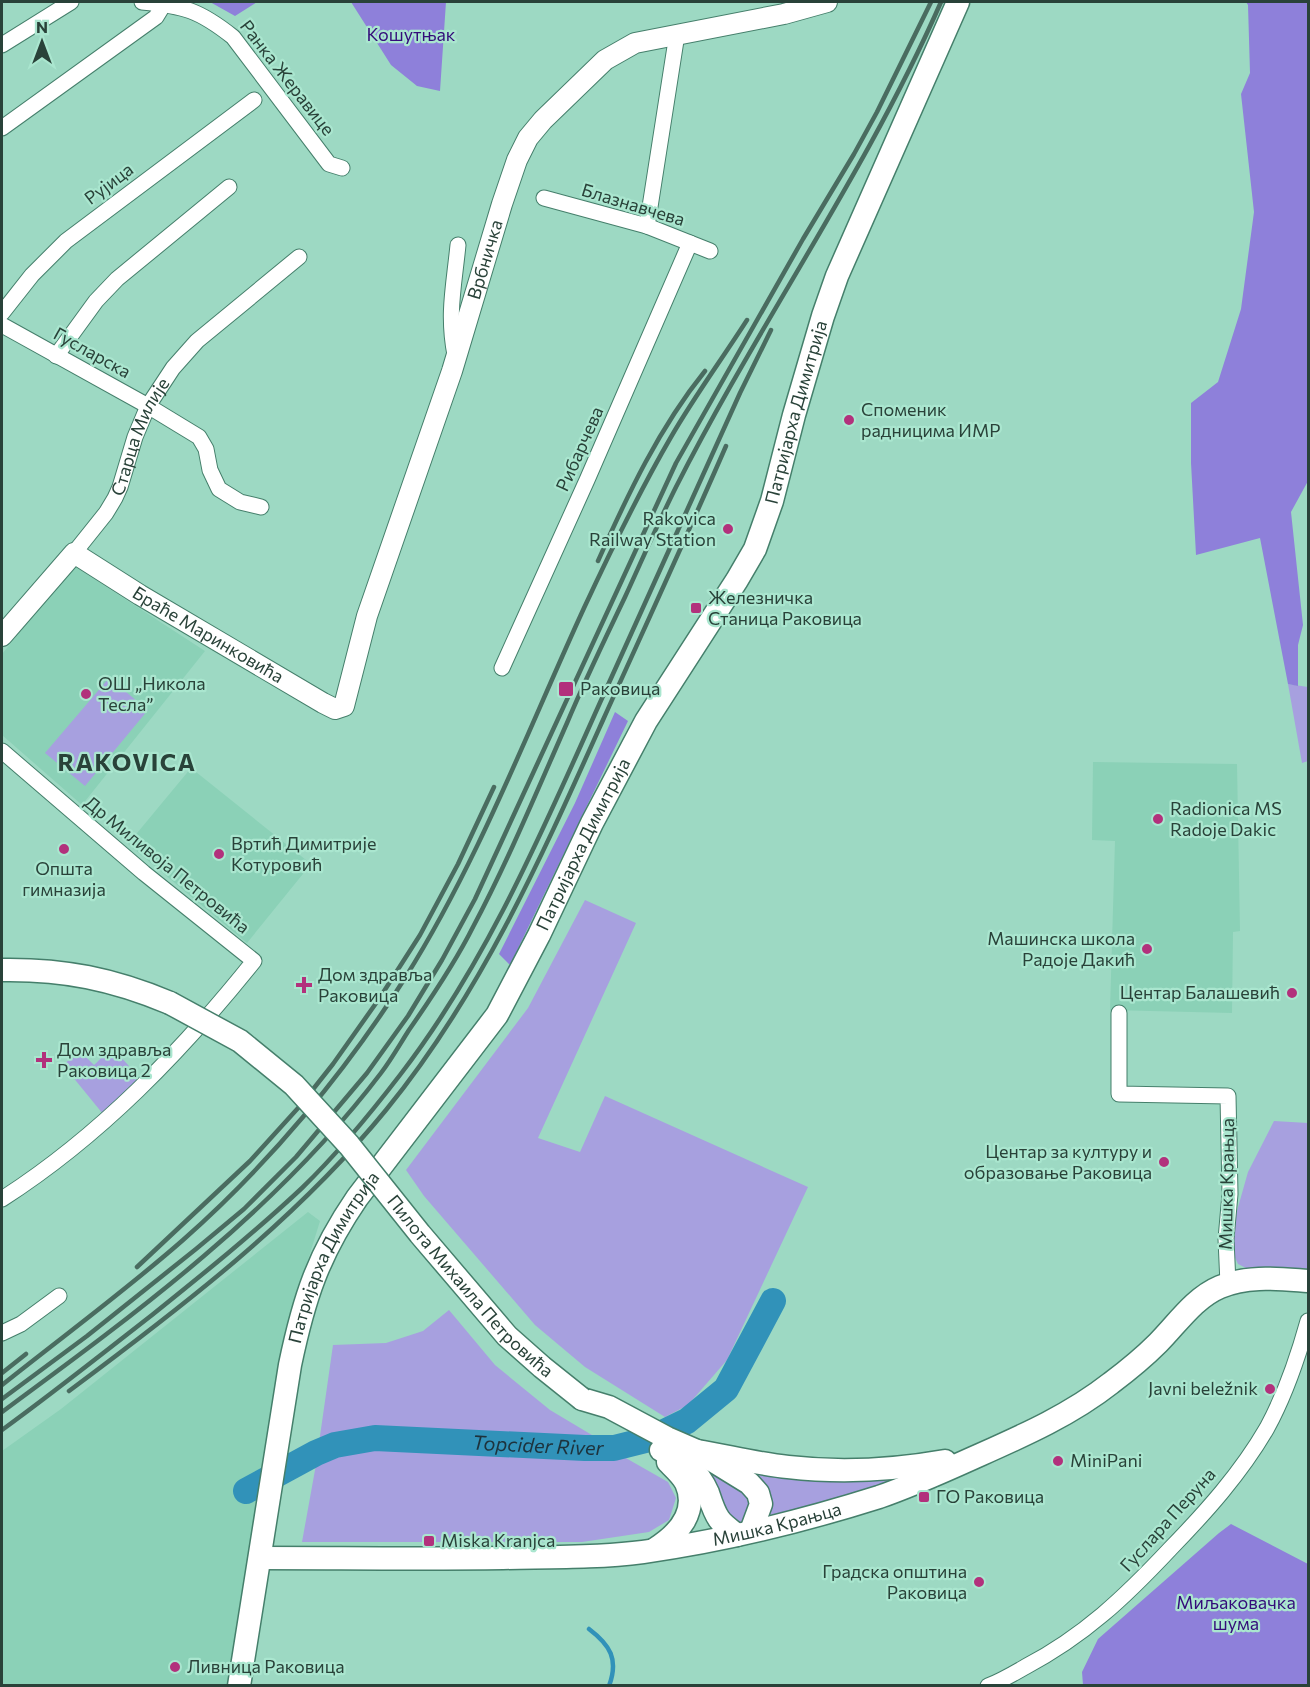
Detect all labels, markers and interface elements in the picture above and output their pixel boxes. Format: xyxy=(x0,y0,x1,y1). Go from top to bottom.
north arrow xyxy=(12,12,72,72)
street label: Ранка Жеравице xyxy=(236,15,340,139)
text: N xyxy=(36,17,48,36)
park label: Кошутњак xyxy=(367,23,456,45)
street label: Рујица xyxy=(80,158,137,209)
street label: Блазнавчева xyxy=(579,178,688,230)
street label: Врбничка xyxy=(462,217,507,302)
street label: Патријарха Димитрија xyxy=(760,318,831,506)
street label: Гусларска xyxy=(50,322,135,382)
street label: Старца Милије xyxy=(105,373,174,499)
place label: Споменик радницима ИМР xyxy=(861,398,1000,441)
street label: Рибарчева xyxy=(551,403,608,494)
marker: Споменик радницима ИМР xyxy=(842,413,856,427)
place label: Rakovica Railway Station xyxy=(589,507,716,550)
marker: Rakovica Railway Station xyxy=(721,522,735,536)
street label: Браће Маринковића xyxy=(129,581,288,687)
place label: Железничка Станица Раковица xyxy=(708,586,862,629)
marker: Железничка Станица Раковица xyxy=(689,601,703,615)
place label: ОШ „Никола Тесла” xyxy=(98,672,206,715)
place label: Раковица xyxy=(580,677,660,699)
marker: Раковица xyxy=(557,680,575,698)
marker: ОШ „Никола Тесла” xyxy=(79,687,93,701)
district label: RAKOVICA xyxy=(58,747,196,776)
street label: Патријарха Димитрија xyxy=(531,754,634,934)
street label: Др Миливоја Петровића xyxy=(81,791,255,938)
place label: Radionica MS Radoje Dakic xyxy=(1170,797,1282,840)
marker: Radionica MS Radoje Dakic xyxy=(1151,812,1165,826)
place label: Вртић Димитрије Котуровић xyxy=(231,832,377,875)
marker: Општа гимназија xyxy=(57,842,71,856)
marker: Вртић Димитрије Котуровић xyxy=(212,847,226,861)
place label: Општа гимназија xyxy=(22,857,106,900)
place label: Машинска школа Радоје Дакић xyxy=(987,927,1135,970)
marker: Машинска школа Радоје Дакић xyxy=(1140,942,1154,956)
place label: Дом здравља Раковица xyxy=(318,963,432,1006)
marker: Дом здравља Раковица xyxy=(295,976,313,994)
place label: Центар Балашевић xyxy=(1120,981,1280,1003)
marker: Центар Балашевић xyxy=(1285,986,1299,1000)
place label: Дом здравља Раковица 2 xyxy=(57,1038,171,1081)
marker: Дом здравља Раковица 2 xyxy=(35,1051,53,1069)
street label: Мишка Крањца xyxy=(1214,1118,1238,1250)
place label: Центар за културу и образовање Раковица xyxy=(964,1140,1152,1183)
marker: Центар за културу и образовање Раковица xyxy=(1157,1155,1171,1169)
street label: Патријарха Димитрија xyxy=(283,1167,383,1345)
street label: Пилота Михаила Петровића xyxy=(383,1190,558,1382)
place label: Javni beležnik xyxy=(1148,1377,1258,1399)
marker: Javni beležnik xyxy=(1263,1382,1277,1396)
water label: Topcider River xyxy=(472,1430,605,1459)
place label: MiniPani xyxy=(1070,1449,1142,1471)
marker: MiniPani xyxy=(1051,1454,1065,1468)
street label: Гуслара Перуна xyxy=(1115,1463,1220,1576)
place label: ГО Раковица xyxy=(936,1485,1044,1507)
marker: ГО Раковица xyxy=(917,1490,931,1504)
street label: Мишка Крањца xyxy=(710,1497,844,1550)
place label: Miska Kranjca xyxy=(441,1529,555,1551)
marker: Miska Kranjca xyxy=(422,1534,436,1548)
place label: Градска општина Раковица xyxy=(822,1560,967,1603)
marker: Градска општина Раковица xyxy=(972,1575,986,1589)
park label: Миљаковачка шума xyxy=(1176,1591,1296,1634)
place label: Ливница Раковица xyxy=(187,1655,345,1677)
marker: Ливница Раковица xyxy=(168,1660,182,1674)

